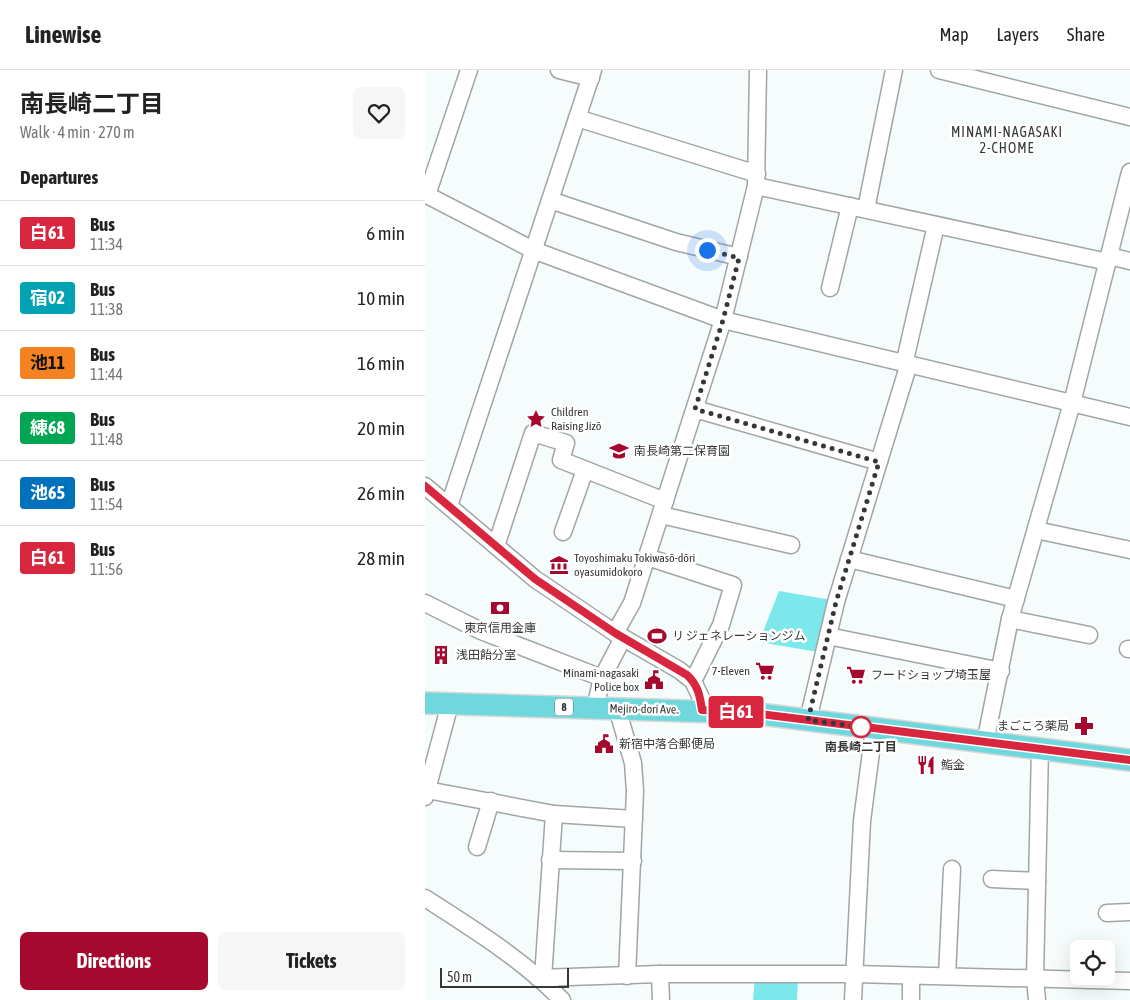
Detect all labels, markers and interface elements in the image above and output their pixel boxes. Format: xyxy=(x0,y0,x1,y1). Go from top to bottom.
text: Linewise xyxy=(25,21,101,48)
text: Map xyxy=(939,24,968,45)
text: Layers xyxy=(996,24,1039,45)
text: Share xyxy=(1067,24,1105,45)
button: heart xyxy=(353,87,405,139)
text: 南長崎二丁目 xyxy=(20,90,164,117)
text: Walk · 4 min · 270 m xyxy=(20,123,134,141)
district label: MINAMI-NAGASAKI 2-CHOME xyxy=(951,124,1063,156)
text: Departures xyxy=(20,166,98,188)
text: Bus xyxy=(90,213,115,235)
text: 白61 xyxy=(30,222,65,243)
text: 6 min xyxy=(366,222,405,244)
text: 11:34 xyxy=(90,235,123,253)
your location xyxy=(695,238,720,263)
text: Bus xyxy=(90,278,115,300)
text: 宿02 xyxy=(30,287,65,308)
text: 10 min xyxy=(357,287,405,309)
text: 11:38 xyxy=(90,300,123,318)
text: Bus xyxy=(90,343,115,365)
text: 池11 xyxy=(30,352,65,373)
text: 16 min xyxy=(357,352,405,374)
text: 11:44 xyxy=(90,365,123,383)
place label: Children Raising Jizō xyxy=(551,405,602,433)
text: Bus xyxy=(90,408,115,430)
place icon: Children Raising Jizō xyxy=(525,408,547,430)
text: 練68 xyxy=(30,417,65,438)
text: 20 min xyxy=(357,417,405,439)
text: 11:48 xyxy=(90,430,123,448)
school or university icon: 南長崎第二保育園 xyxy=(608,440,630,462)
place label: 南長崎第二保育園 xyxy=(634,444,730,458)
text: Bus xyxy=(90,473,115,495)
text: 池65 xyxy=(30,482,65,503)
text: 26 min xyxy=(357,482,405,504)
text: 11:54 xyxy=(90,495,123,513)
text: Bus xyxy=(90,538,115,560)
text: 白61 xyxy=(30,547,65,568)
text: 28 min xyxy=(357,547,405,569)
place label: Toyoshimaku Tokiwasō-dōri oyasumidokoro xyxy=(574,551,695,579)
museum icon: Toyoshimaku Tokiwasō-dōri oyasumidokoro xyxy=(548,554,570,576)
text: 11:56 xyxy=(90,560,123,578)
bank icon: 東京信用金庫 xyxy=(489,597,511,619)
place label: 東京信用金庫 xyxy=(464,621,536,635)
sports icon: リ ジェネレーションジム xyxy=(646,625,668,647)
place label: リ ジェネレーションジム xyxy=(672,629,805,643)
building icon: 浅田飴分室 xyxy=(430,644,452,666)
place label: 浅田飴分室 xyxy=(456,648,516,662)
supermarket icon: 7-Eleven xyxy=(754,660,776,682)
place label: 7-Eleven xyxy=(712,664,750,678)
supermarket icon: フードショップ埼玉屋 xyxy=(845,664,867,686)
place label: Minami-nagasaki Police box xyxy=(563,666,639,694)
place label: フードショップ埼玉屋 xyxy=(871,668,991,682)
public building icon: Minami-nagasaki Police box xyxy=(643,669,665,691)
line badge: 白61 xyxy=(707,696,765,728)
road number: 8 xyxy=(555,698,573,716)
street label: Mejiro-dori Ave. xyxy=(610,701,678,717)
text: 白61 xyxy=(719,701,753,722)
pharmacy icon: まごころ薬局 xyxy=(1073,715,1095,737)
marker: 南長崎二丁目 xyxy=(850,716,872,738)
place label: まごころ薬局 xyxy=(997,719,1069,733)
public building icon: 新宿中落合郵便局 xyxy=(593,733,615,755)
place label: 新宿中落合郵便局 xyxy=(619,737,715,751)
place label: 南長崎二丁目 xyxy=(825,740,897,754)
restaurant icon: 鮨金 xyxy=(915,754,937,776)
place label: 鮨金 xyxy=(941,758,965,772)
button: Directions xyxy=(20,932,208,990)
button: Tickets xyxy=(218,932,405,990)
map controls xyxy=(1070,940,1115,985)
button: locate xyxy=(1070,940,1115,985)
scale bar xyxy=(440,965,569,988)
text: 50 m xyxy=(447,969,472,985)

